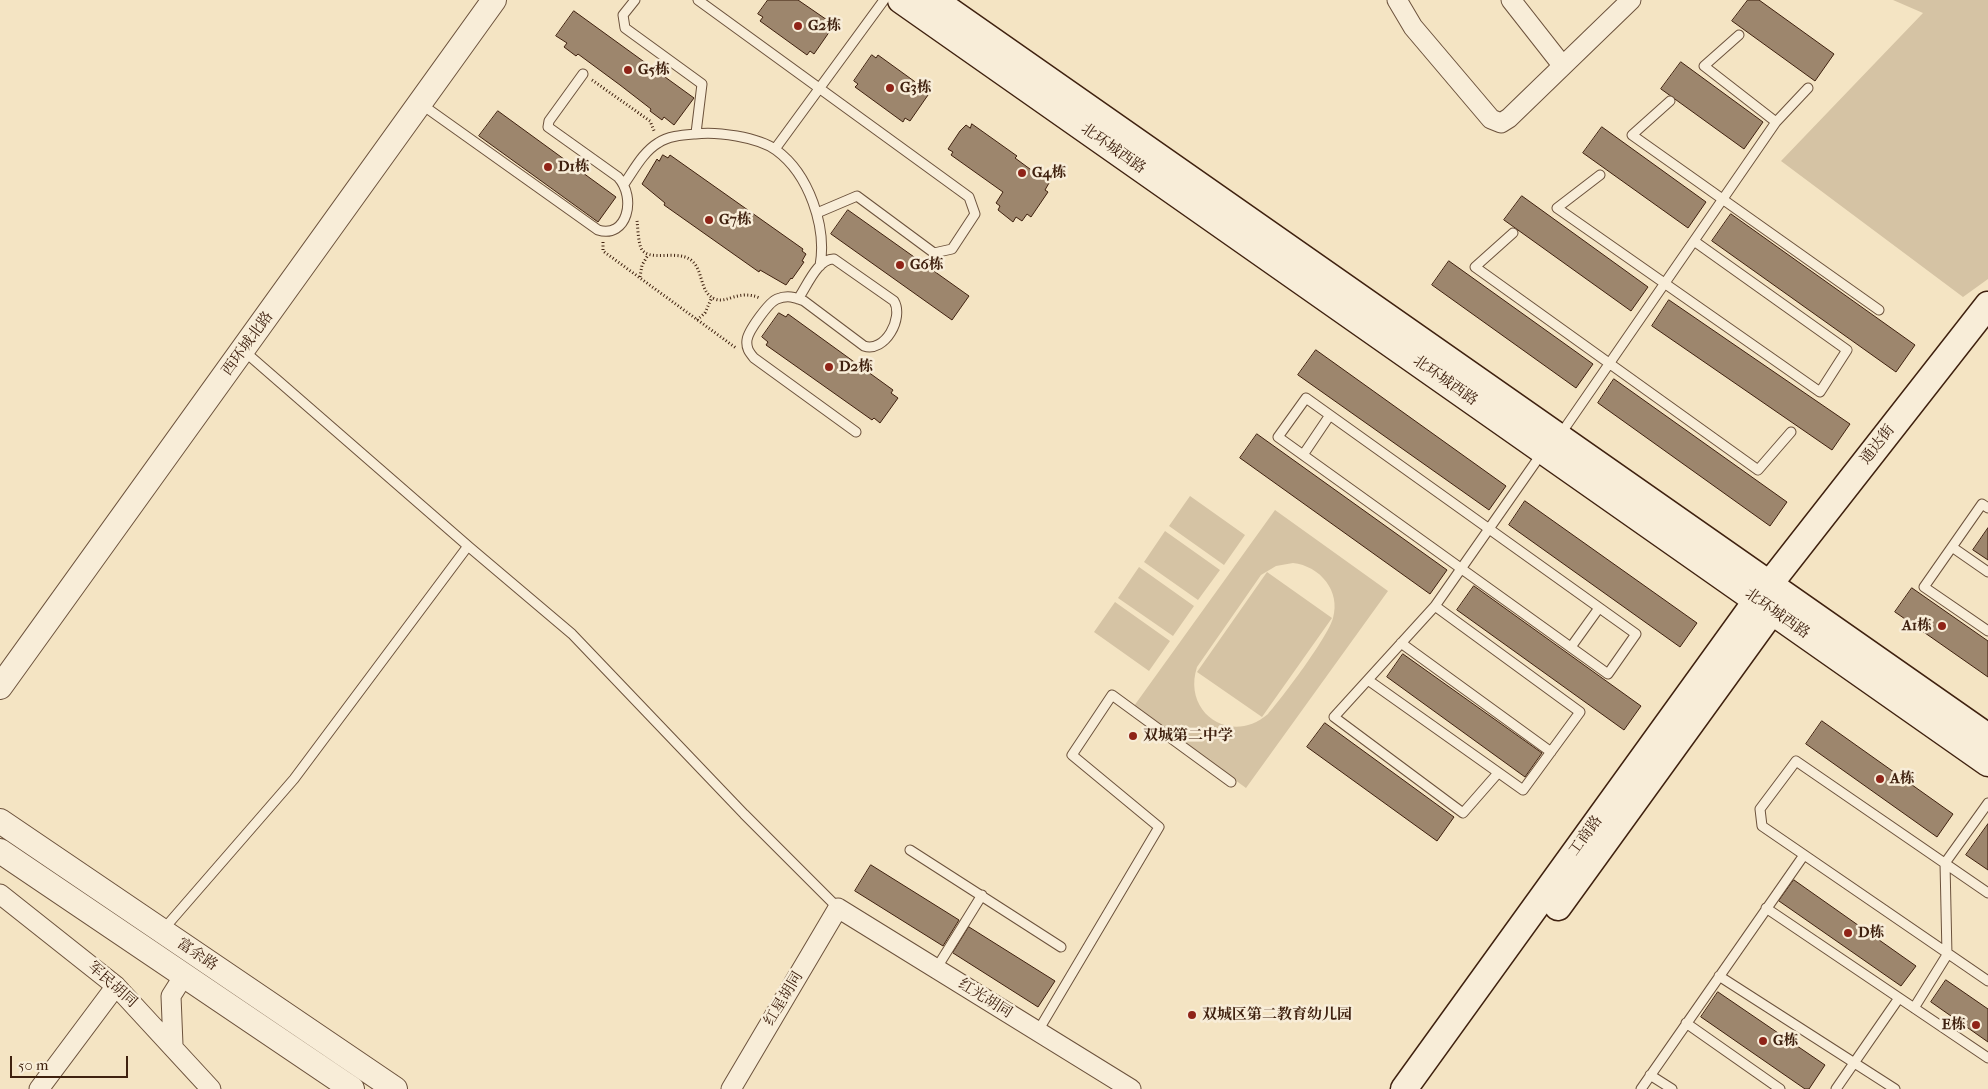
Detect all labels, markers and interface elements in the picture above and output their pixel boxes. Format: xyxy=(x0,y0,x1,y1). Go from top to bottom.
place label: G2栋 xyxy=(808,17,841,35)
marker: G2栋 xyxy=(792,20,804,32)
place label: G5栋 xyxy=(638,61,670,79)
marker: G5栋 xyxy=(622,64,634,76)
place label: G3栋 xyxy=(900,79,932,97)
marker: G3栋 xyxy=(884,82,896,94)
street label: 北环城西路 xyxy=(1077,120,1149,178)
place label: D1栋 xyxy=(558,158,590,176)
marker: D1栋 xyxy=(542,161,554,173)
place label: G4栋 xyxy=(1032,164,1066,182)
marker: G4栋 xyxy=(1016,167,1028,179)
place label: G7栋 xyxy=(719,211,752,229)
marker: G7栋 xyxy=(703,214,715,226)
place label: G6栋 xyxy=(910,256,944,274)
marker: G6栋 xyxy=(894,259,906,271)
street label: 西环城北路 xyxy=(219,308,277,380)
street label: 北环城西路 xyxy=(1409,352,1481,410)
place label: D2栋 xyxy=(839,358,873,376)
marker: D2栋 xyxy=(823,361,835,373)
street label: 通达街 xyxy=(1857,422,1899,468)
street label: 北环城西路 xyxy=(1741,585,1813,643)
place label: A1栋 xyxy=(1902,617,1932,635)
marker: A1栋 xyxy=(1936,620,1948,632)
place label: 双城第二中学 xyxy=(1143,727,1233,745)
marker: 双城第二中学 xyxy=(1127,730,1139,742)
place label: A栋 xyxy=(1890,770,1915,788)
marker: A栋 xyxy=(1874,773,1886,785)
street label: 工商路 xyxy=(1565,813,1607,859)
place label: D栋 xyxy=(1858,924,1884,942)
marker: D栋 xyxy=(1842,927,1854,939)
street label: 富余路 xyxy=(173,935,221,975)
street label: 军民胡同 xyxy=(84,958,140,1012)
street label: 红星胡同 xyxy=(761,969,807,1029)
street label: 红光胡同 xyxy=(955,975,1015,1023)
place label: 双城区第二教育幼儿园 xyxy=(1202,1006,1352,1024)
marker: 双城区第二教育幼儿园 xyxy=(1186,1009,1198,1021)
place label: E栋 xyxy=(1942,1016,1966,1034)
marker: E栋 xyxy=(1970,1019,1982,1031)
place label: G栋 xyxy=(1773,1032,1799,1050)
marker: G栋 xyxy=(1757,1035,1769,1047)
scale bar xyxy=(12,1046,130,1078)
text: 50 m xyxy=(18,1056,48,1074)

